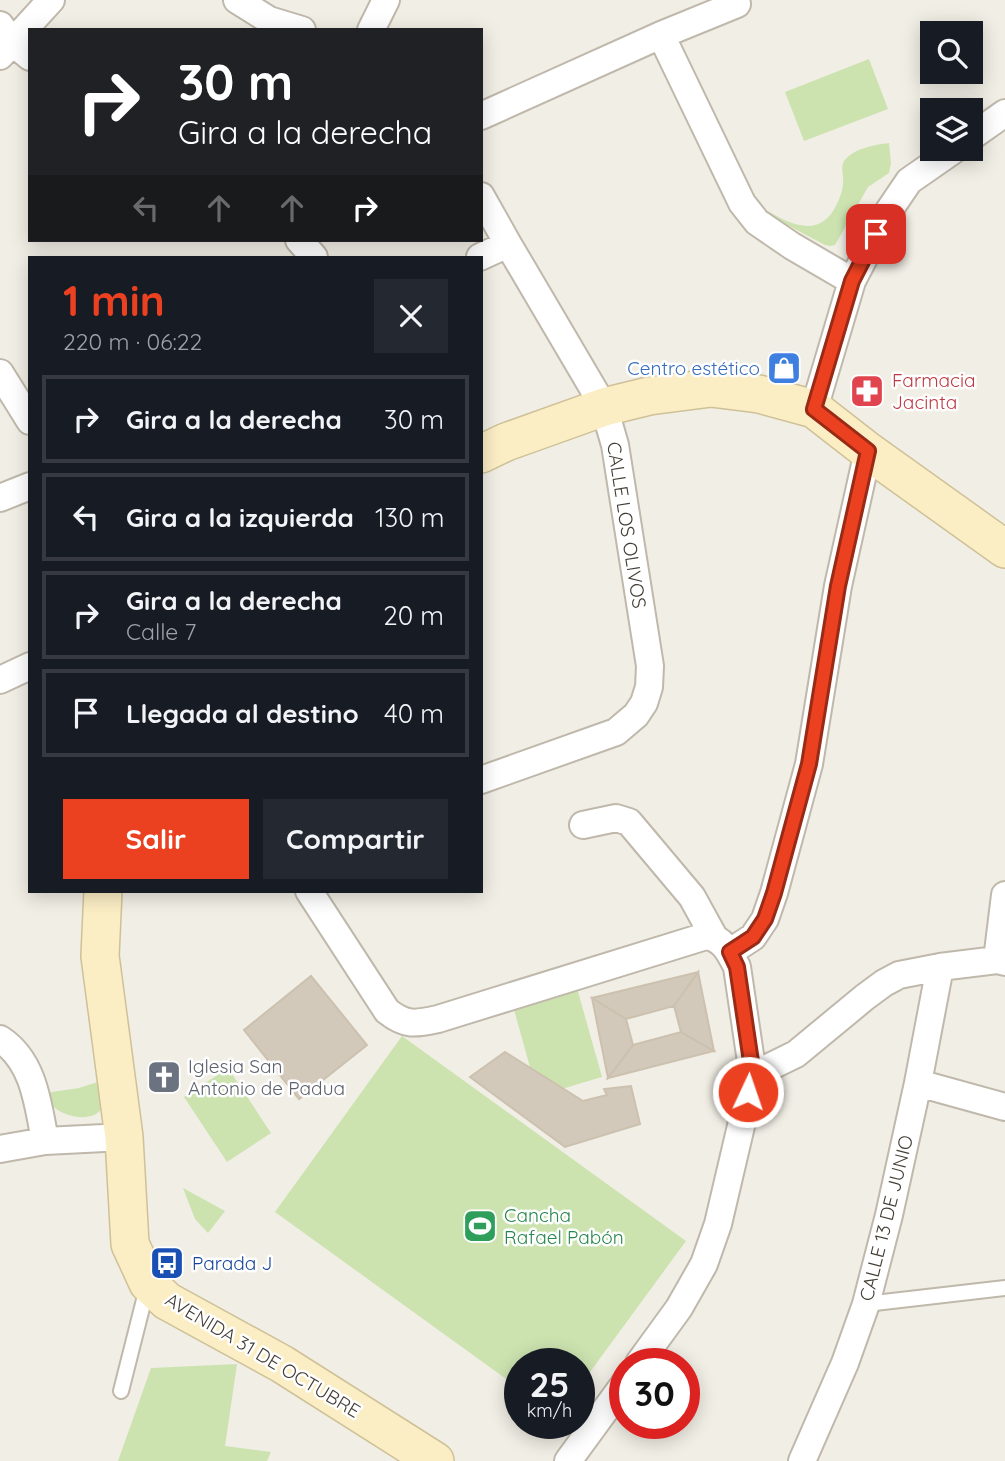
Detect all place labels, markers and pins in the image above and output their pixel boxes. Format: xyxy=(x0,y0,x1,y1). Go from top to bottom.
pin xyxy=(846,204,906,264)
shop icon: Centro estético xyxy=(765,349,803,387)
place label: Centro estético xyxy=(627,356,760,380)
place label: Farmacia Jacinta xyxy=(892,368,975,414)
pharmacy icon: Farmacia Jacinta xyxy=(848,372,886,410)
place label: Iglesia San Antonio de Padua xyxy=(188,1054,345,1100)
church icon: Iglesia San Antonio de Padua xyxy=(145,1058,183,1096)
place label: Cancha Rafael Pabón xyxy=(504,1203,624,1249)
sports icon: Cancha Rafael Pabón xyxy=(461,1207,499,1245)
bus stop icon: Parada J xyxy=(148,1244,186,1282)
place label: Parada J xyxy=(192,1251,272,1275)

